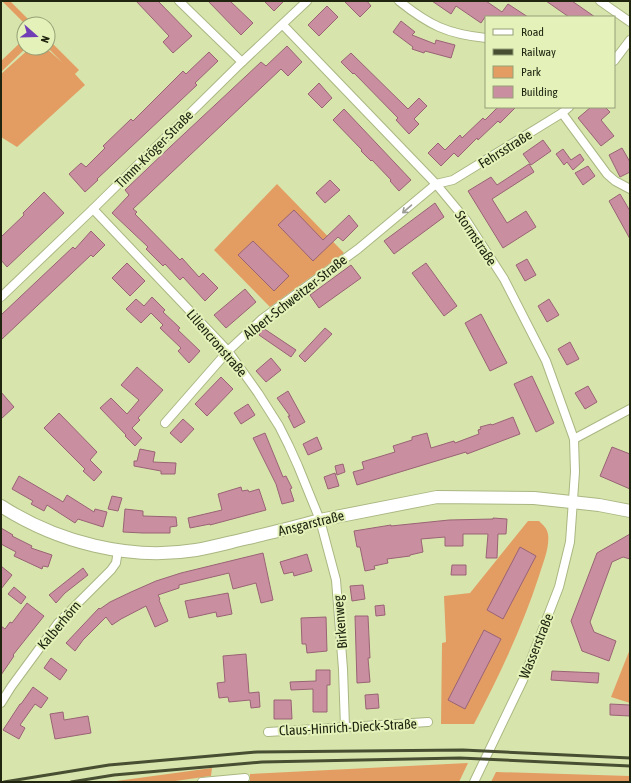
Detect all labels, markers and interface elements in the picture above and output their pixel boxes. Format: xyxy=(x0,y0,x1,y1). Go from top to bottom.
north arrow xyxy=(16,16,56,56)
legend xyxy=(485,16,615,108)
text: Road xyxy=(521,25,544,39)
text: N xyxy=(39,34,52,45)
text: Railway xyxy=(521,45,556,59)
text: Park xyxy=(521,65,542,79)
text: Building xyxy=(521,85,559,99)
street label: Timm-Kröger-Straße xyxy=(112,107,196,191)
street label: Fehrsstraße xyxy=(475,126,535,172)
one-way arrow xyxy=(402,204,412,213)
street label: Stormstraße xyxy=(452,207,500,269)
street label: Albert-Schweitzer-Straße xyxy=(240,252,350,342)
street label: Liliencronstraße xyxy=(184,306,250,380)
street label: Ansgarstraße xyxy=(276,507,346,539)
street label: Birkenweg xyxy=(330,595,350,649)
street label: Kalberhörn xyxy=(34,598,84,652)
street label: Wasserstraße xyxy=(516,611,556,681)
street label: Claus-Hinrich-Dieck-Straße xyxy=(279,715,417,739)

